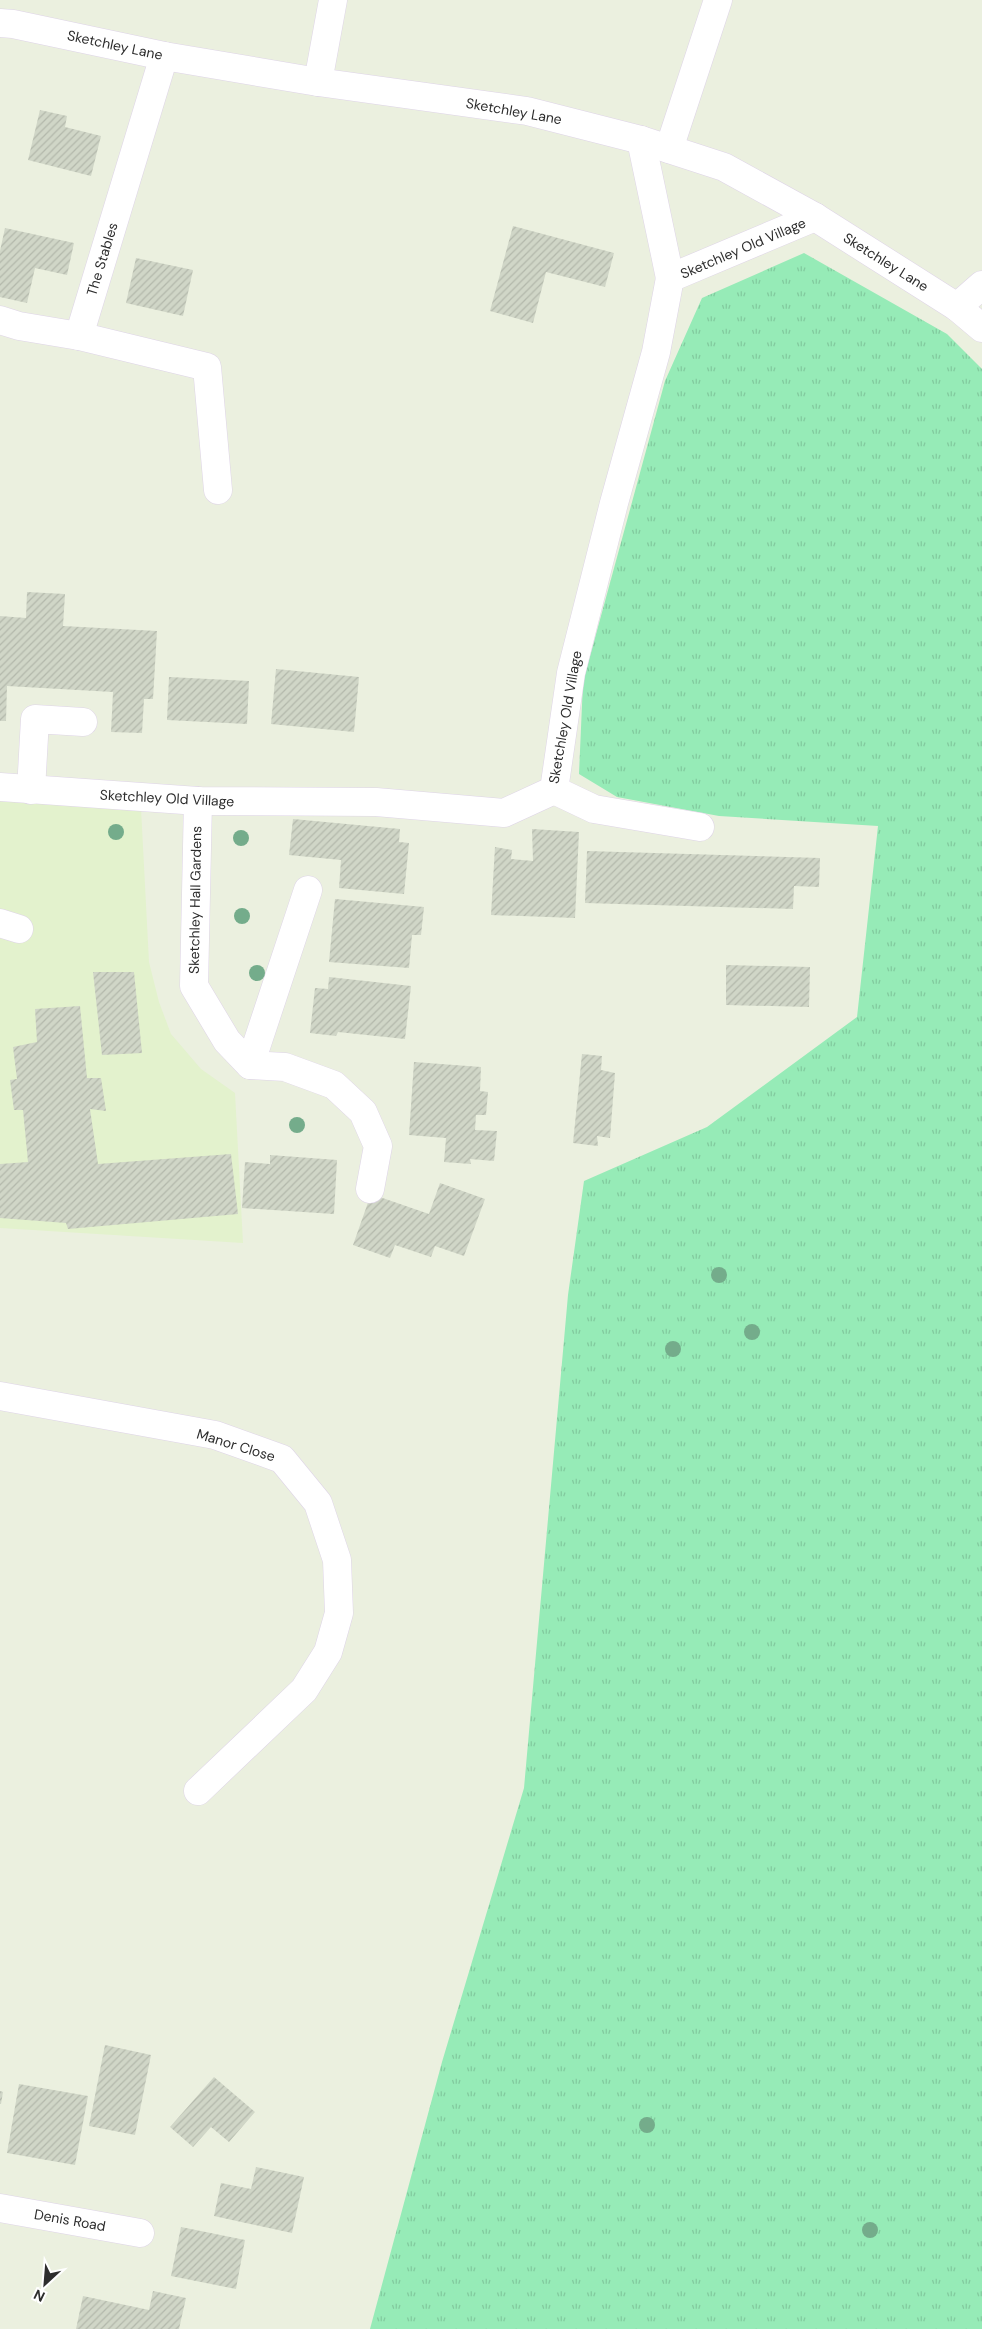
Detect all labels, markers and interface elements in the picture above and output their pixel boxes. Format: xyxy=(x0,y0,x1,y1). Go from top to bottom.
street label: Sketchley Lane xyxy=(66,26,164,64)
street label: Sketchley Lane xyxy=(465,94,563,128)
street label: Sketchley Old Village xyxy=(678,213,808,283)
street label: The Stables xyxy=(82,220,122,298)
street label: Sketchley Lane xyxy=(840,229,932,295)
street label: Sketchley Old Village xyxy=(544,649,586,785)
street label: Sketchley Old Village xyxy=(99,785,235,811)
street label: Sketchley Hall Gardens xyxy=(185,826,205,974)
street label: Manor Close xyxy=(195,1425,277,1465)
street label: Denis Road xyxy=(33,2205,107,2235)
north arrow xyxy=(20,2259,70,2309)
text: N xyxy=(31,2285,48,2306)

